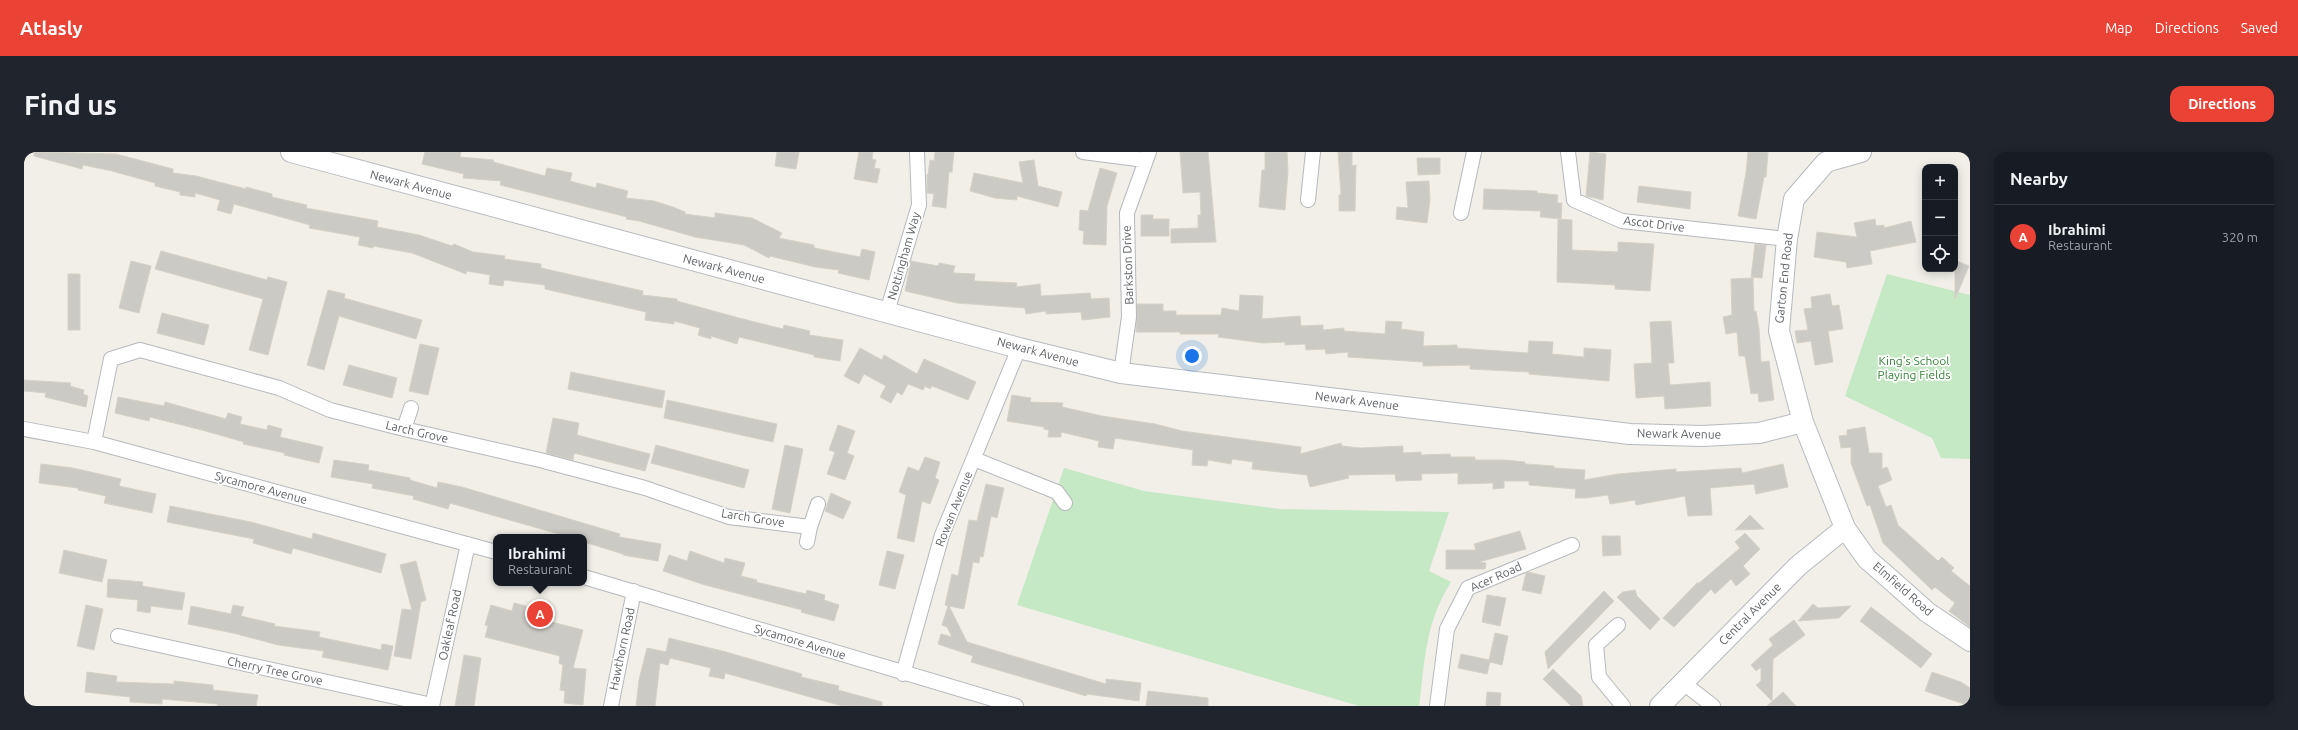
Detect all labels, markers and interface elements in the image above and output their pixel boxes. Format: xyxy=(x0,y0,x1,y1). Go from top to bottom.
text: Atlasly xyxy=(20,17,83,39)
text: Map xyxy=(2105,20,2133,36)
text: Directions xyxy=(2155,20,2219,36)
text: Saved xyxy=(2241,20,2278,36)
button: Directions xyxy=(2170,86,2274,122)
text: Find us xyxy=(24,89,117,120)
map controls xyxy=(1922,164,1958,272)
button: + xyxy=(1922,164,1958,200)
street label: Newark Avenue xyxy=(369,167,454,202)
text: Nearby xyxy=(2010,169,2068,188)
button: − xyxy=(1922,200,1958,236)
street label: Nottingham Way xyxy=(885,210,922,301)
street label: Ascot Drive xyxy=(1623,213,1685,234)
text: Ibrahimi xyxy=(2048,221,2106,238)
street label: Barkston Drive xyxy=(1120,225,1135,305)
text: A xyxy=(2018,230,2028,244)
text: 320 m xyxy=(2222,230,2258,244)
street label: Garton End Road xyxy=(1772,232,1795,324)
button: locate xyxy=(1922,236,1958,272)
text: Restaurant xyxy=(2048,238,2112,252)
street label: Newark Avenue xyxy=(682,251,767,286)
street label: Newark Avenue xyxy=(996,334,1081,369)
your location xyxy=(1182,346,1202,366)
park label: King's School Playing Fields xyxy=(1878,354,1950,381)
street label: Newark Avenue xyxy=(1314,389,1400,412)
street label: Larch Grove xyxy=(384,418,450,445)
street label: Newark Avenue xyxy=(1637,426,1721,441)
street label: Sycamore Avenue xyxy=(213,469,309,506)
street label: Rowan Avenue xyxy=(933,469,975,548)
street label: Larch Grove xyxy=(720,506,786,529)
popup xyxy=(493,534,587,586)
text: Ibrahimi xyxy=(508,545,566,562)
street label: Acer Road xyxy=(1468,559,1524,594)
street label: Elmfield Road xyxy=(1871,559,1936,618)
text: Restaurant xyxy=(508,562,572,576)
street label: Central Avenue xyxy=(1716,580,1783,647)
street label: Oakleaf Road xyxy=(436,588,463,662)
pin: A xyxy=(527,599,553,629)
street label: Hawthorn Road xyxy=(606,606,637,691)
street label: Sycamore Avenue xyxy=(753,621,848,662)
street label: Cherry Tree Grove xyxy=(226,654,324,687)

